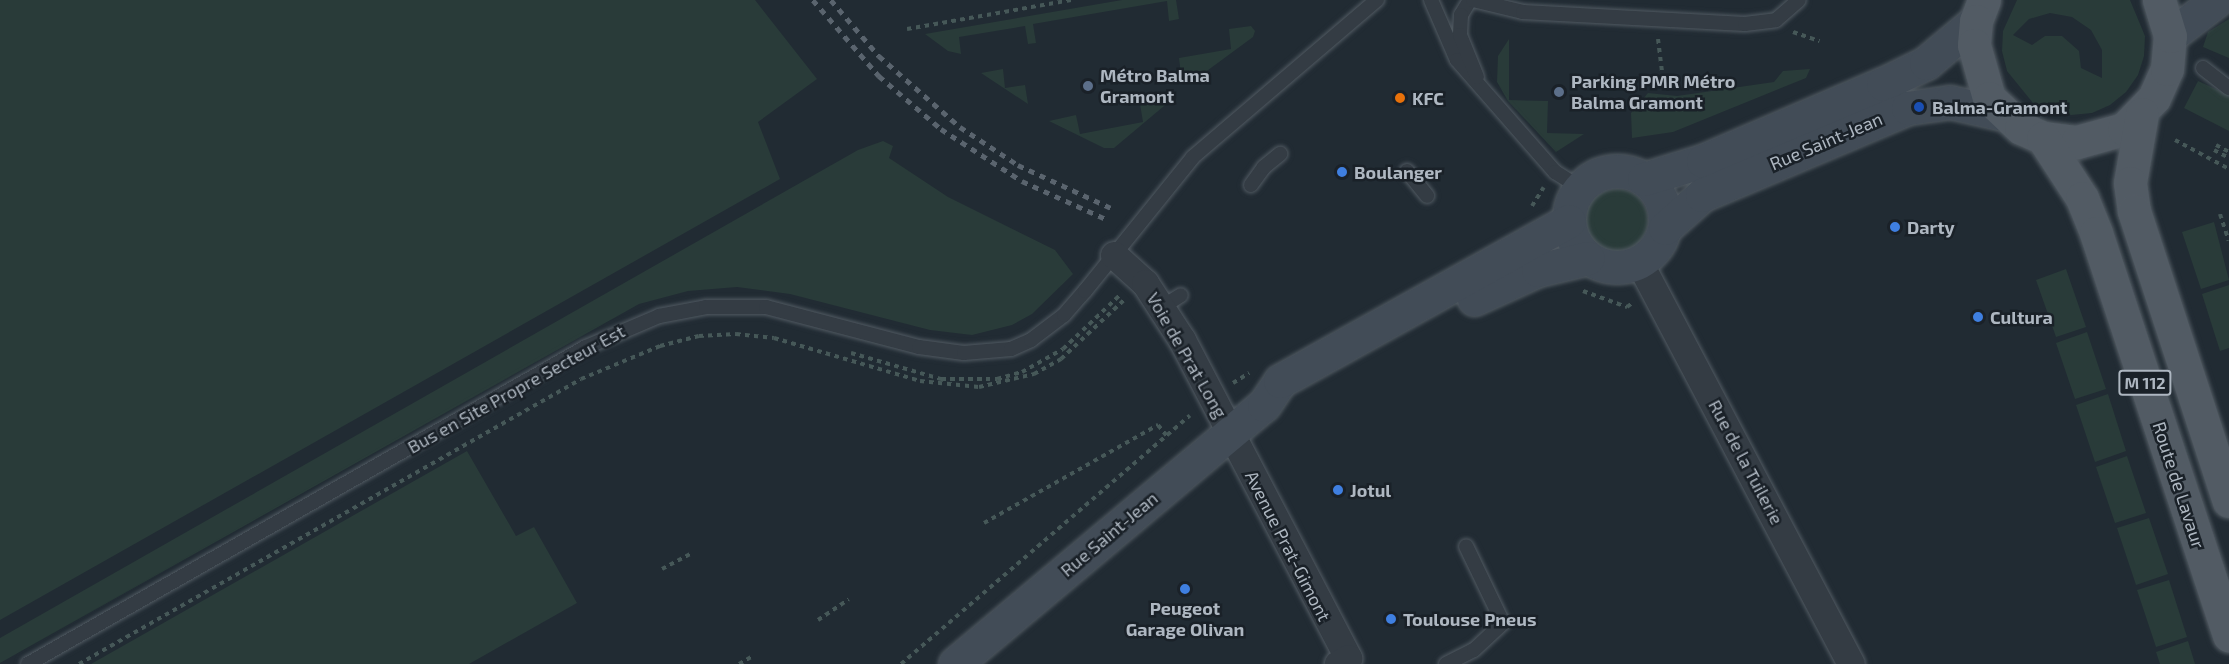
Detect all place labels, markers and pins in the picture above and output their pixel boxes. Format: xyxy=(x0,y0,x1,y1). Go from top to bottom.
place label: Métro Balma Gramont xyxy=(1100,65,1210,107)
place label: Parking PMR Métro Balma Gramont xyxy=(1571,71,1735,113)
marker: Métro Balma Gramont xyxy=(1081,79,1095,93)
marker: Parking PMR Métro Balma Gramont xyxy=(1552,85,1566,99)
place label: KFC xyxy=(1412,87,1444,109)
marker: KFC xyxy=(1393,91,1407,105)
place label: Balma-Gramont xyxy=(1932,96,2067,118)
marker: Balma-Gramont xyxy=(1910,98,1928,116)
place label: Boulanger xyxy=(1354,161,1442,183)
marker: Boulanger xyxy=(1335,165,1349,179)
place label: Darty xyxy=(1907,216,1955,238)
marker: Darty xyxy=(1888,220,1902,234)
place label: Cultura xyxy=(1990,306,2053,328)
marker: Cultura xyxy=(1971,310,1985,324)
place label: Jotul xyxy=(1350,479,1391,501)
marker: Jotul xyxy=(1331,483,1345,497)
marker: Peugeot Garage Olivan xyxy=(1178,582,1192,596)
place label: Peugeot Garage Olivan xyxy=(1126,598,1244,640)
place label: Toulouse Pneus xyxy=(1403,608,1536,630)
marker: Toulouse Pneus xyxy=(1384,612,1398,626)

